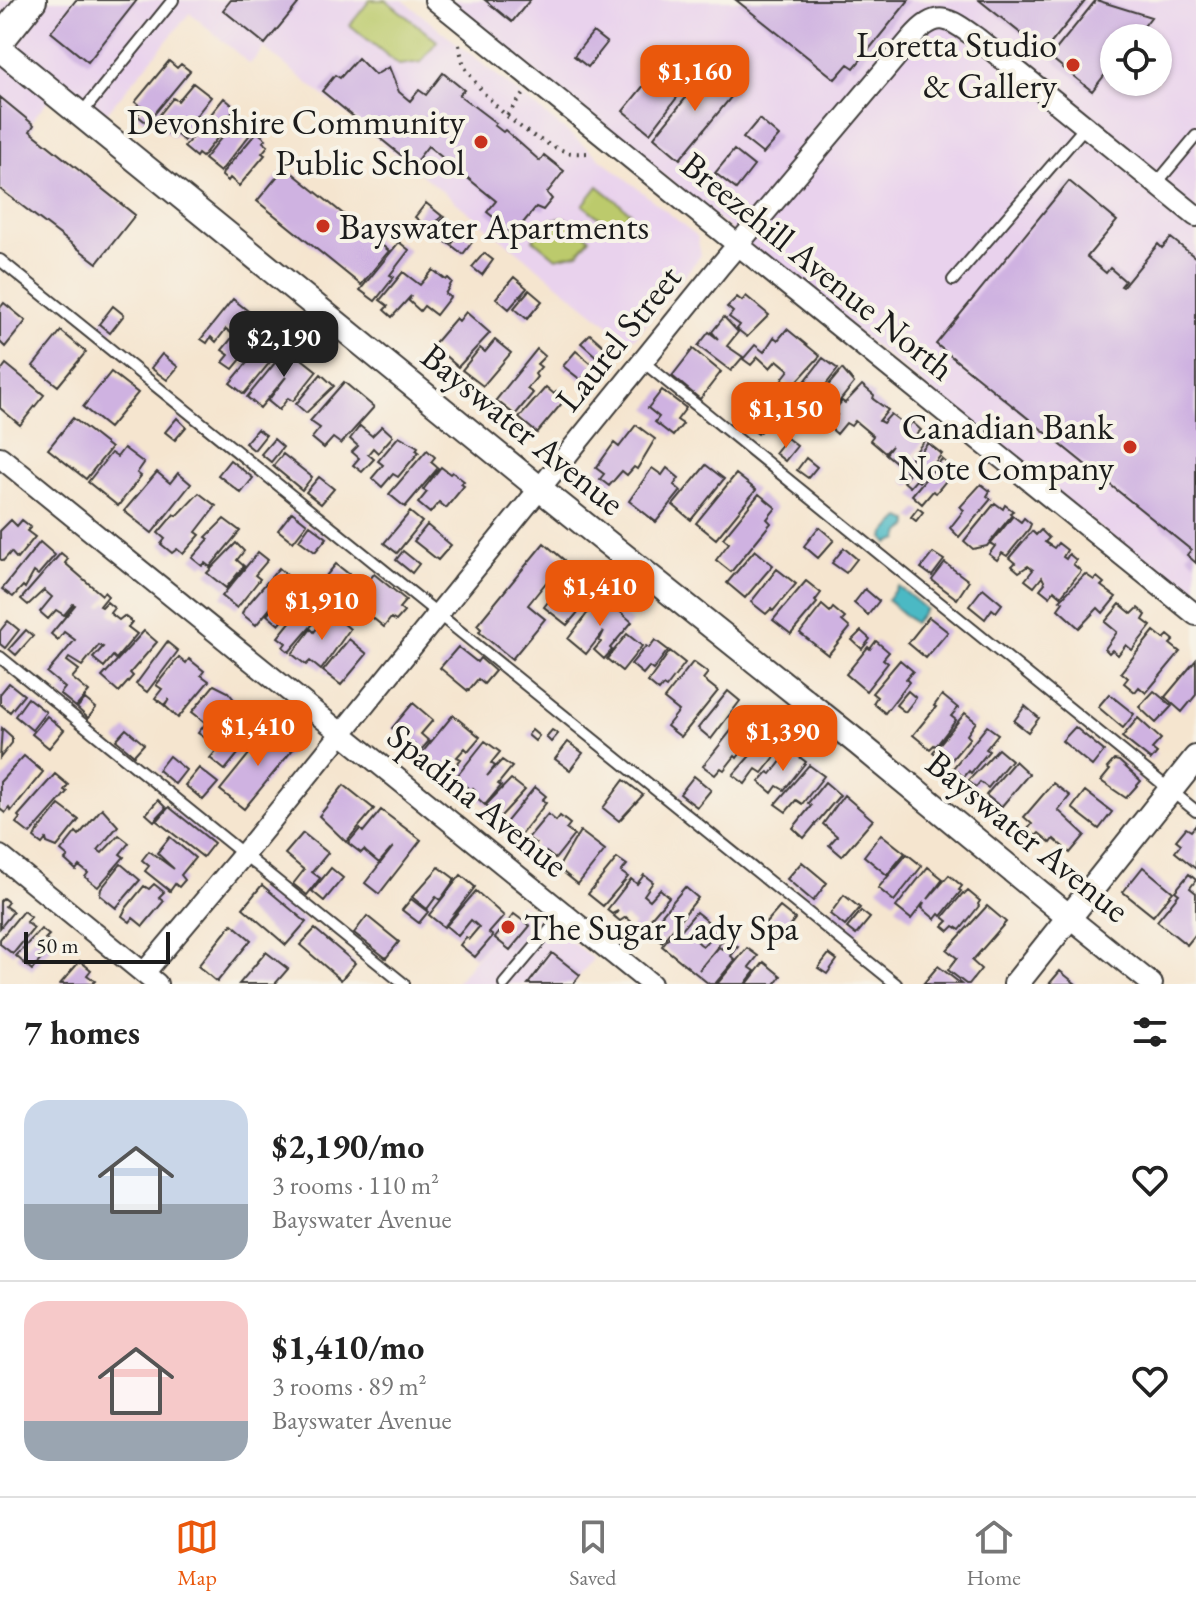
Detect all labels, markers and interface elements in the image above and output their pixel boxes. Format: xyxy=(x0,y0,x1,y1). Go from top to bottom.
place label: Loretta Studio & Gallery xyxy=(856,21,1057,109)
map controls xyxy=(1100,24,1172,96)
button: locate xyxy=(1100,24,1172,96)
pin: $1,160 xyxy=(630,45,760,113)
text: $1,160 xyxy=(658,54,732,88)
marker: Loretta Studio & Gallery xyxy=(1064,56,1082,74)
place label: Devonshire Community Public School xyxy=(127,98,465,186)
marker: Devonshire Community Public School xyxy=(472,133,490,151)
street label: Breezehill Avenue North xyxy=(671,141,965,391)
place label: Bayswater Apartments xyxy=(339,203,649,250)
marker: Bayswater Apartments xyxy=(314,217,332,235)
street label: Laurel Street xyxy=(545,255,692,421)
pin: $2,190 xyxy=(219,311,349,379)
text: $2,190 xyxy=(247,320,321,354)
street label: Bayswater Avenue xyxy=(411,332,635,526)
pin: $1,150 xyxy=(721,382,851,450)
text: $1,150 xyxy=(749,391,823,425)
place label: Canadian Bank Note Company xyxy=(898,403,1115,491)
marker: Canadian Bank Note Company xyxy=(1121,438,1139,456)
pin: $1,410 xyxy=(535,560,665,628)
text: $1,410 xyxy=(563,569,637,603)
pin: $1,910 xyxy=(257,574,387,642)
text: $1,910 xyxy=(285,583,359,617)
pin: $1,410 xyxy=(193,700,323,768)
pin: $1,390 xyxy=(718,705,848,773)
text: $1,410 xyxy=(221,709,295,743)
street label: Spadina Avenue xyxy=(378,713,578,887)
text: $1,390 xyxy=(746,714,820,748)
street label: Bayswater Avenue xyxy=(916,739,1140,933)
place label: The Sugar Lady Spa xyxy=(524,904,799,951)
marker: The Sugar Lady Spa xyxy=(499,918,517,936)
scale bar xyxy=(24,928,170,964)
text: 50 m xyxy=(36,931,79,960)
text: 7 homes xyxy=(24,1010,140,1054)
icon: filters xyxy=(1128,1010,1172,1054)
text: $2,190/mo xyxy=(272,1124,424,1168)
icon: home xyxy=(88,1132,184,1228)
icon: heart xyxy=(1128,1158,1172,1202)
text: 3 rooms · 110 m² xyxy=(272,1168,439,1202)
text: Bayswater Avenue xyxy=(272,1202,452,1236)
text: $1,410/mo xyxy=(272,1325,424,1369)
icon: home xyxy=(88,1333,184,1429)
icon: heart xyxy=(1128,1359,1172,1403)
text: 3 rooms · 89 m² xyxy=(272,1369,427,1403)
text: Bayswater Avenue xyxy=(272,1403,452,1437)
tab: Map xyxy=(175,1515,219,1592)
tab: Saved xyxy=(569,1515,616,1592)
tab: Home xyxy=(967,1515,1021,1592)

